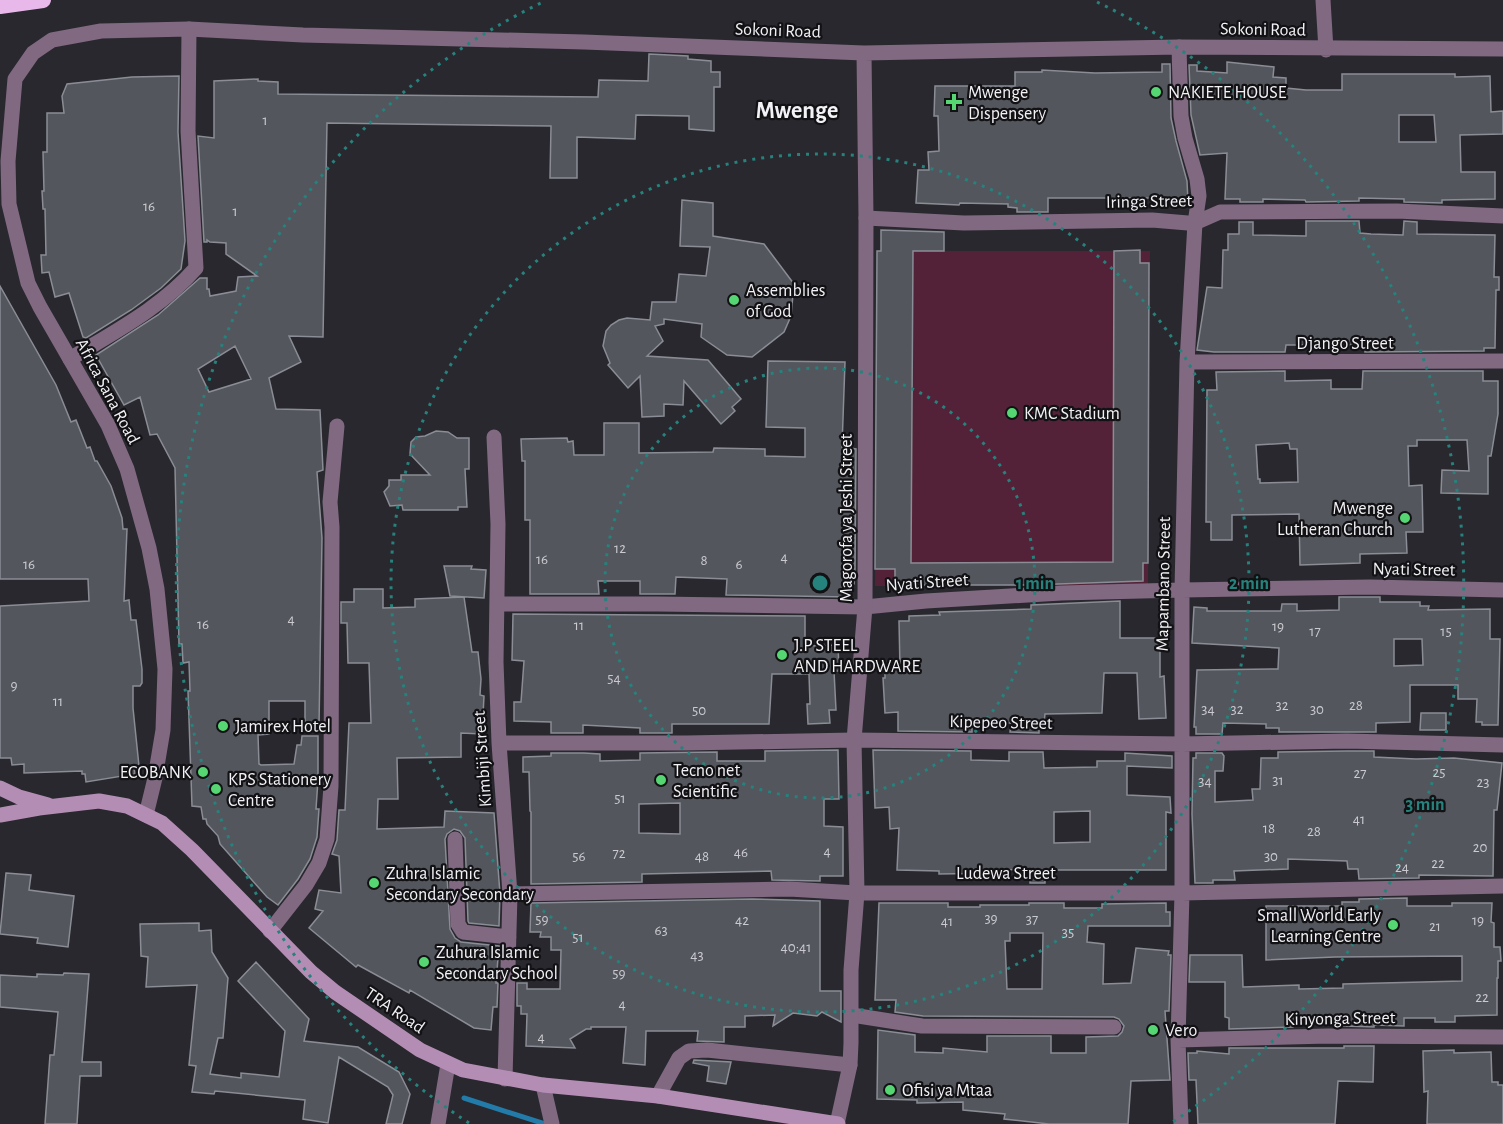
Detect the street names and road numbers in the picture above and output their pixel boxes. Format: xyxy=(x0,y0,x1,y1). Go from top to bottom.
street label: Sokoni Road xyxy=(1220,20,1306,40)
street label: Sokoni Road xyxy=(735,21,821,41)
street label: Iringa Street xyxy=(1106,192,1193,212)
street label: Django Street xyxy=(1296,335,1394,353)
street label: Africa Sana Road xyxy=(72,336,142,447)
street label: Magorofa ya Jeshi Street xyxy=(838,433,856,602)
street label: Mapambano Street xyxy=(1154,516,1174,652)
street label: Nyati Street xyxy=(1372,560,1456,580)
street label: Nyati Street xyxy=(885,571,969,595)
street label: Kimbiji Street xyxy=(471,710,495,808)
street label: Kipepeo Street xyxy=(949,713,1053,733)
street label: Ludewa Street xyxy=(956,865,1056,883)
street label: TRA Road xyxy=(361,984,428,1037)
street label: Kinyonga Street xyxy=(1285,1009,1396,1029)

